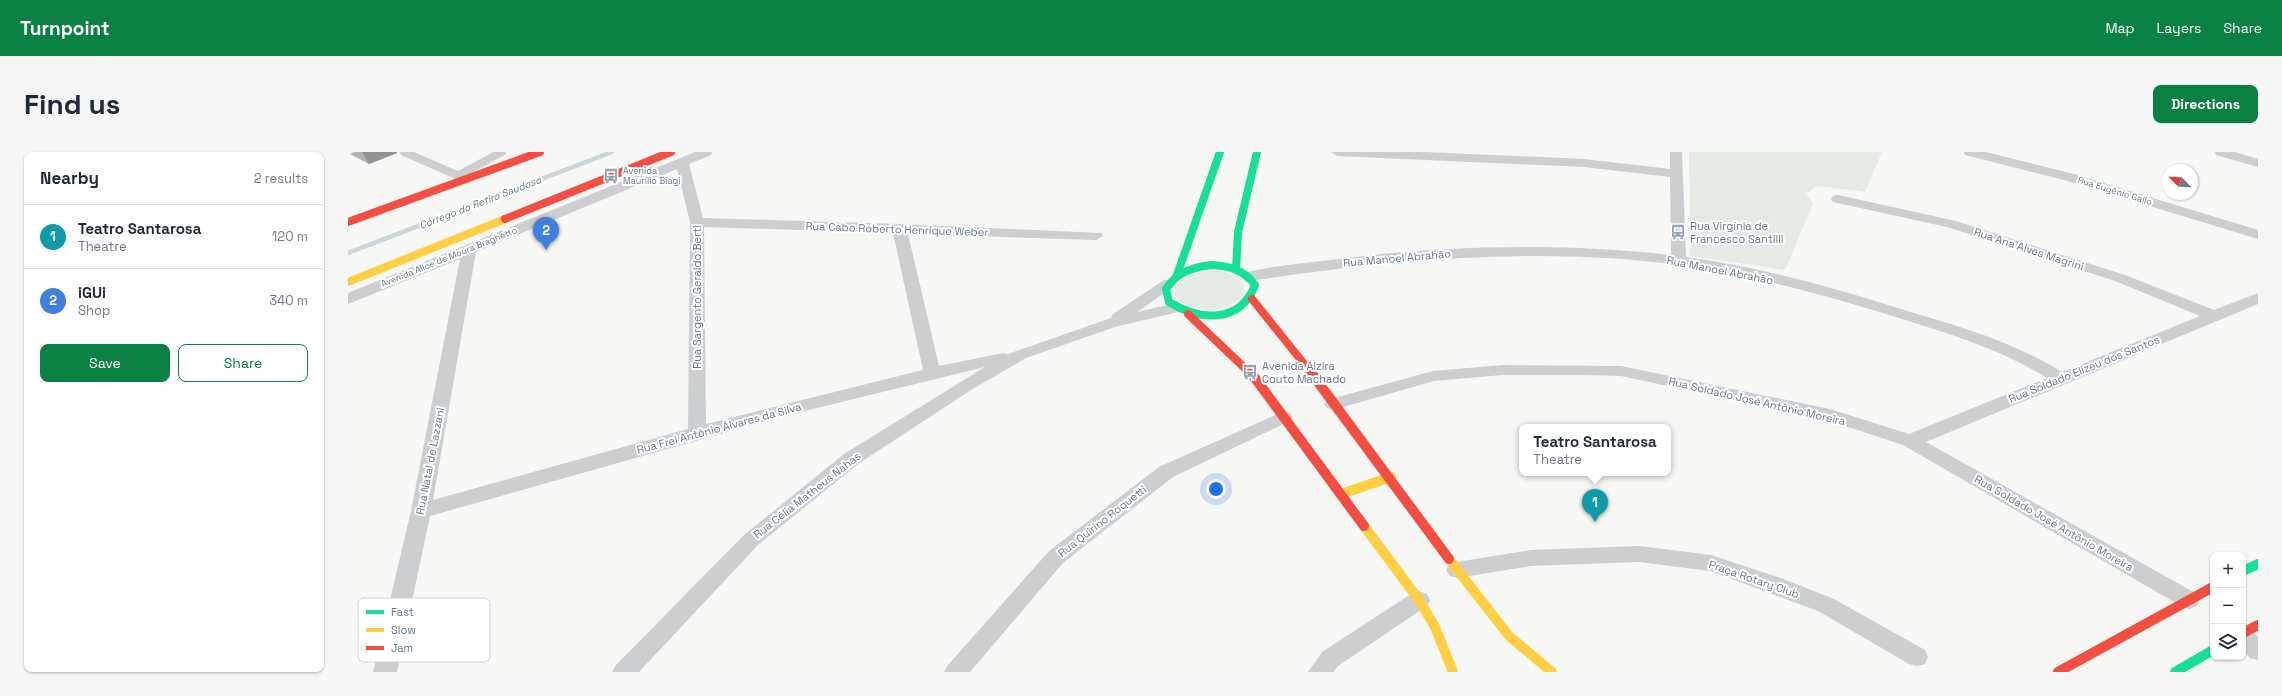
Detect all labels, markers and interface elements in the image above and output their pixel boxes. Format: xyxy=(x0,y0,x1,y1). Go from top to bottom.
text: Turnpoint xyxy=(20,16,110,41)
text: Map xyxy=(2105,19,2135,37)
text: Layers xyxy=(2157,19,2201,37)
text: Share xyxy=(2223,19,2262,37)
button: Directions xyxy=(2153,85,2258,123)
text: Find us xyxy=(24,86,121,122)
north arrow xyxy=(2162,164,2198,200)
place label: Avenida Maurílio Biagi xyxy=(623,165,680,187)
text: Nearby xyxy=(40,167,99,189)
bus stop icon: Avenida Maurílio Biagi xyxy=(602,167,620,185)
text: 2 results xyxy=(254,170,308,187)
water label: Córrego do Retiro Saudoso xyxy=(417,173,544,232)
street label: Rua Eugênio Gallo xyxy=(2076,174,2154,208)
pin: 2 xyxy=(533,217,559,250)
text: Teatro Santarosa xyxy=(78,219,201,238)
street label: Rua Cabo Roberto Henrique Weber xyxy=(805,219,989,239)
place label: Rua Virgínia de Francesco Santilli xyxy=(1690,219,1784,246)
bus stop icon: Rua Virgínia de Francesco Santilli xyxy=(1669,223,1687,241)
street label: Avenida Alice de Moura Braghetto xyxy=(379,224,519,290)
street label: Rua Sargento Geraldo Berti xyxy=(690,225,704,369)
street label: Rua Ana Alves Magrini xyxy=(1972,225,2086,273)
text: 1 xyxy=(50,228,56,245)
text: 120 m xyxy=(272,228,308,245)
text: Theatre xyxy=(78,238,127,255)
street label: Rua Manoel Abrahão xyxy=(1343,246,1452,270)
street label: Rua Manoel Abrahão xyxy=(1666,253,1775,287)
text: iGUi xyxy=(78,283,106,302)
text: 2 xyxy=(49,292,57,309)
text: 340 m xyxy=(269,292,308,309)
text: Shop xyxy=(78,302,110,319)
street label: Rua Soldado Elizeu dos Santos xyxy=(2006,332,2162,406)
button: Save xyxy=(40,344,170,382)
button: Share xyxy=(178,344,308,382)
place label: Avenida Alzira Couto Machado xyxy=(1262,359,1346,386)
bus stop icon: Avenida Alzira Couto Machado xyxy=(1241,363,1259,381)
street label: Rua Soldado José Antônio Moreira xyxy=(1667,374,1847,428)
street label: Rua Frei Antônio Álvares da Silva xyxy=(635,399,804,457)
street label: Rua Natal de Lazzani xyxy=(413,406,447,516)
popup xyxy=(1519,424,1671,476)
text: Teatro Santarosa xyxy=(1533,432,1657,451)
street label: Rua Célia Matheus Nahas xyxy=(750,449,864,541)
text: Theatre xyxy=(1533,451,1582,468)
street label: Rua Soldado José Antônio Moreira xyxy=(1972,472,2136,575)
your location xyxy=(1206,479,1226,499)
street label: Rua Quirino Roquetti xyxy=(1055,482,1149,560)
pin: 1 xyxy=(1582,489,1608,522)
map controls xyxy=(2210,552,2246,660)
button: + xyxy=(2210,552,2246,588)
street label: Praça Rotary Club xyxy=(1707,557,1801,601)
button: − xyxy=(2210,588,2246,624)
legend xyxy=(358,598,490,662)
text: Fast xyxy=(391,605,414,619)
text: Slow xyxy=(391,623,416,637)
button: layers xyxy=(2210,624,2246,660)
text: Jam xyxy=(391,641,413,655)

